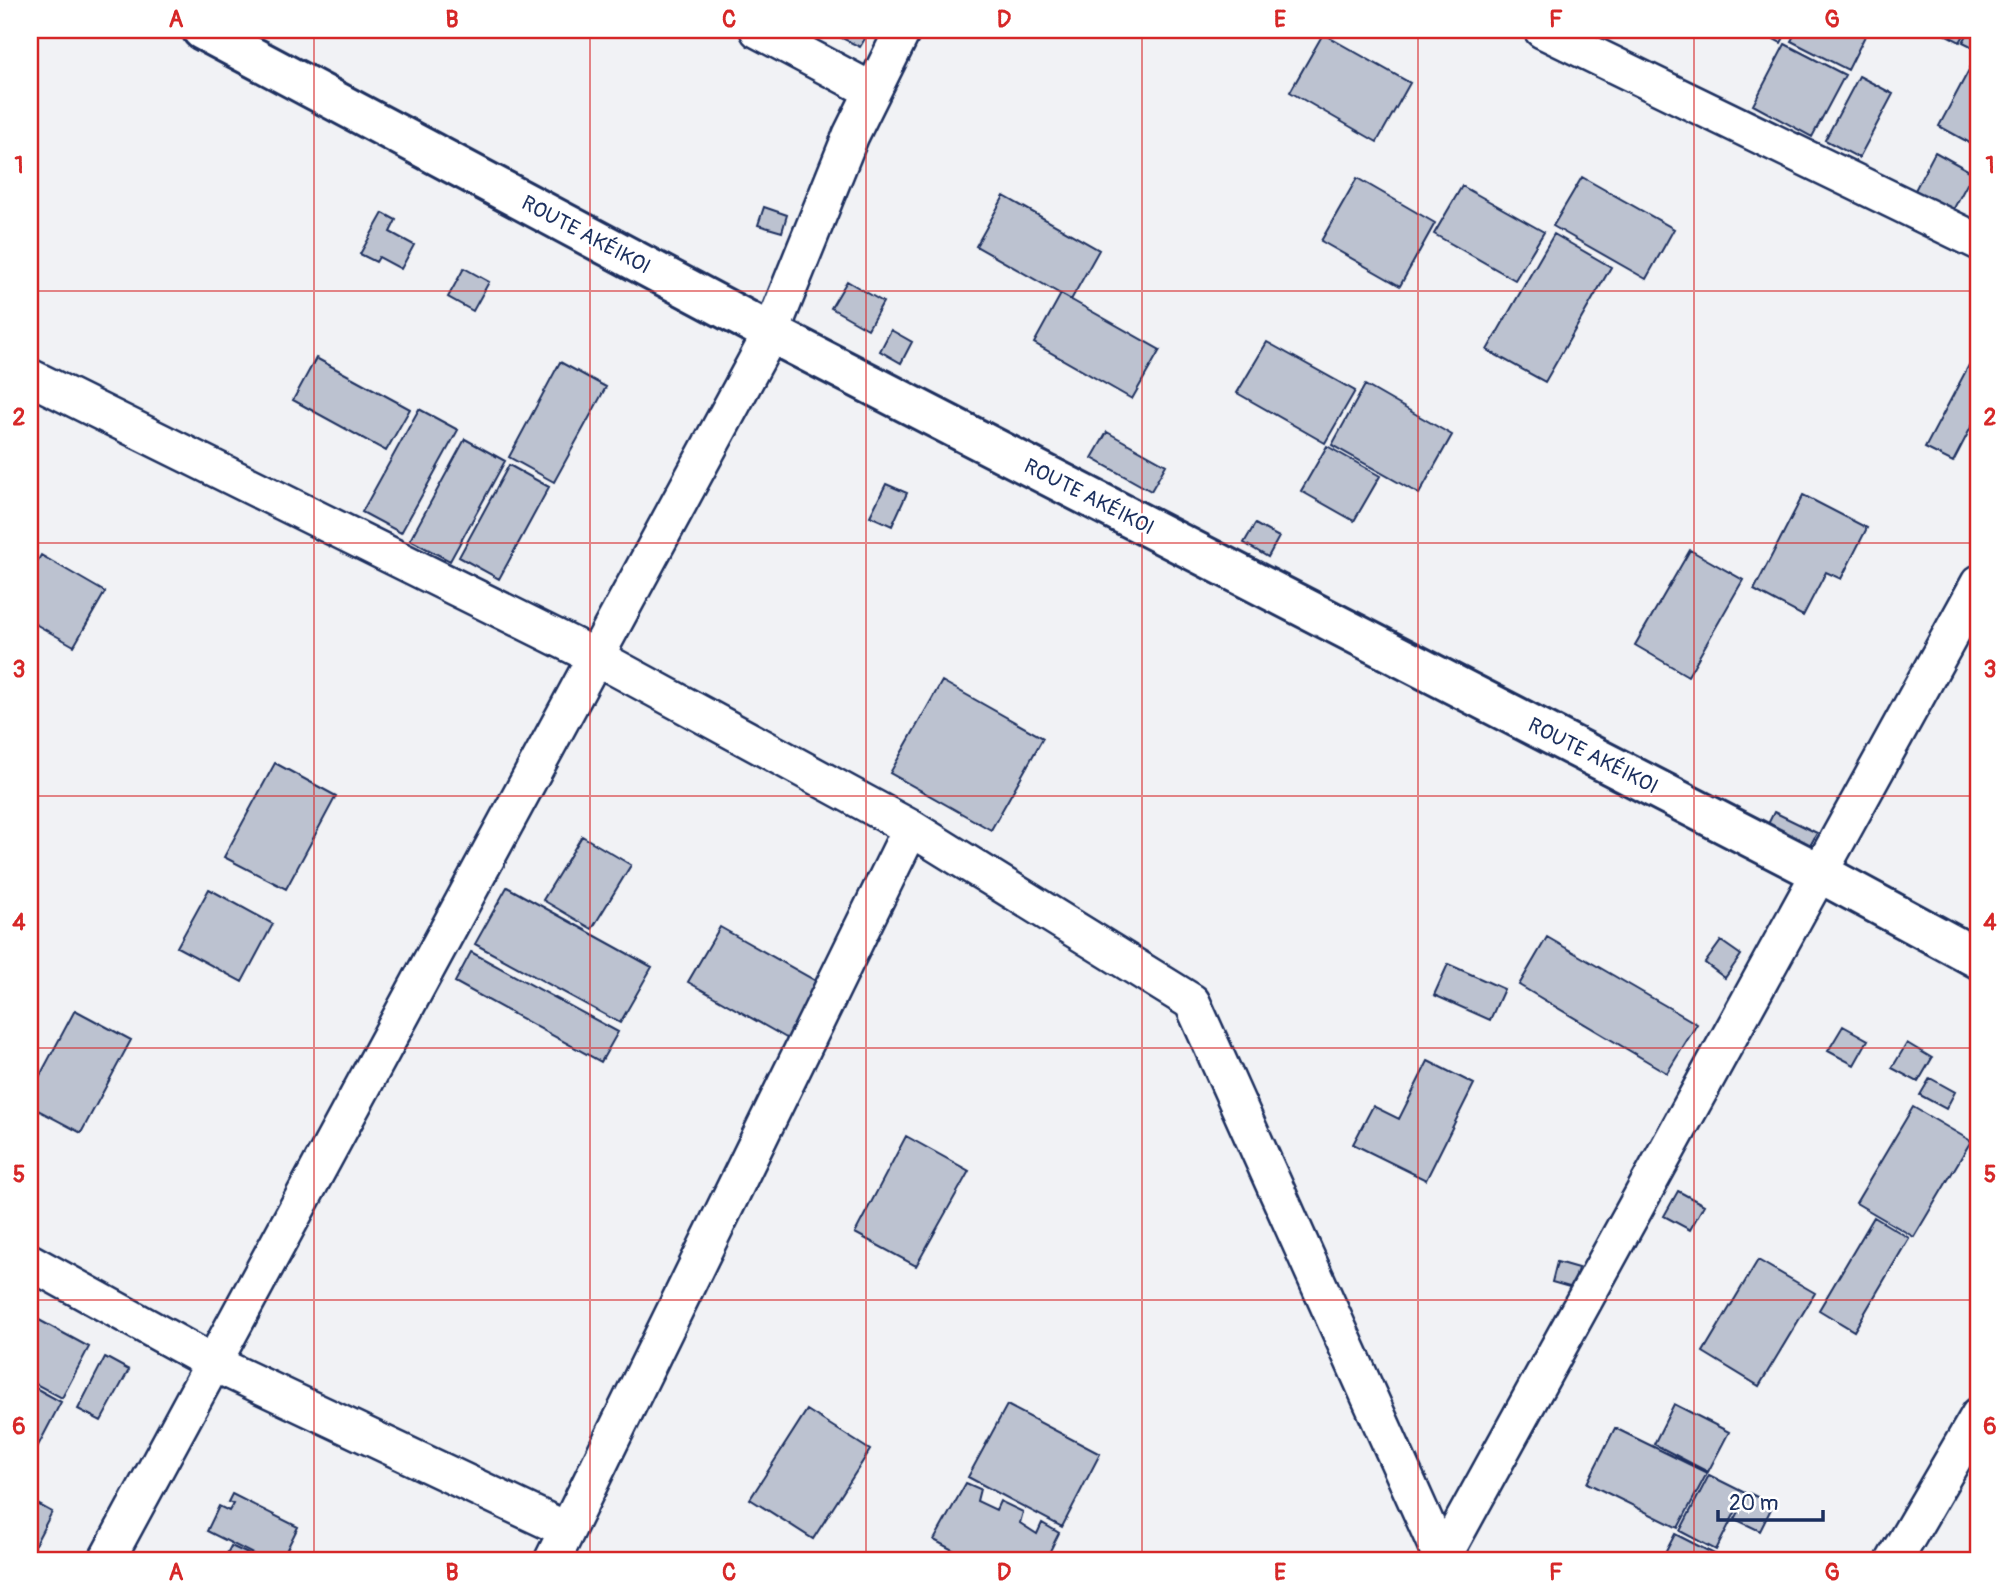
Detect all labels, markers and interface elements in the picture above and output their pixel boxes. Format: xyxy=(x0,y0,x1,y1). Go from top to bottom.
text: A xyxy=(169,5,184,34)
text: B xyxy=(445,5,459,34)
text: C xyxy=(722,5,736,34)
text: D xyxy=(997,5,1011,34)
text: E xyxy=(1274,5,1286,34)
text: F xyxy=(1549,5,1563,34)
text: G xyxy=(1824,5,1840,34)
text: 1 xyxy=(15,151,24,180)
text: 1 xyxy=(1986,151,1995,180)
street label: ROUTE AKÉIKOI xyxy=(517,190,655,280)
text: 2 xyxy=(13,403,26,432)
text: 2 xyxy=(1984,403,1997,432)
street label: ROUTE AKÉIKOI xyxy=(1019,453,1159,541)
text: 3 xyxy=(13,655,25,684)
text: 3 xyxy=(1984,655,1996,684)
street label: ROUTE AKÉIKOI xyxy=(1523,712,1663,800)
text: 4 xyxy=(12,908,26,937)
text: 4 xyxy=(1983,908,1997,937)
text: 5 xyxy=(13,1160,25,1189)
text: 5 xyxy=(1984,1160,1996,1189)
text: 6 xyxy=(12,1412,26,1441)
text: 6 xyxy=(1983,1412,1997,1441)
scale bar xyxy=(1718,1479,1824,1523)
text: 20 m xyxy=(1729,1490,1778,1517)
text: A xyxy=(169,1558,184,1587)
text: B xyxy=(445,1558,459,1587)
text: C xyxy=(722,1558,736,1587)
text: D xyxy=(997,1558,1011,1587)
text: E xyxy=(1274,1558,1286,1587)
text: F xyxy=(1549,1558,1563,1587)
text: G xyxy=(1824,1558,1840,1587)

